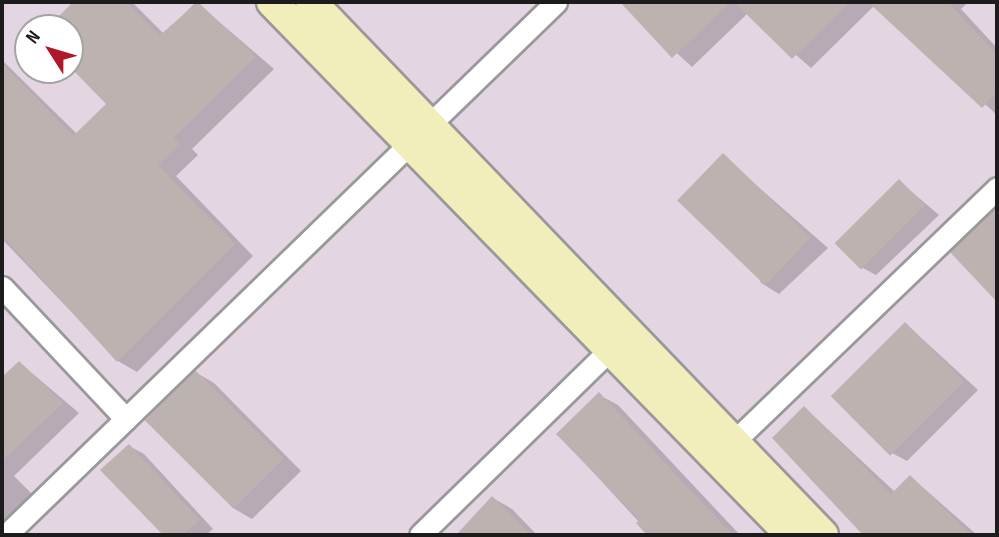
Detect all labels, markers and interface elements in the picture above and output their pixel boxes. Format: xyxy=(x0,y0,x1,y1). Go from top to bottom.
north arrow xyxy=(14,14,84,84)
text: N xyxy=(21,26,46,48)

